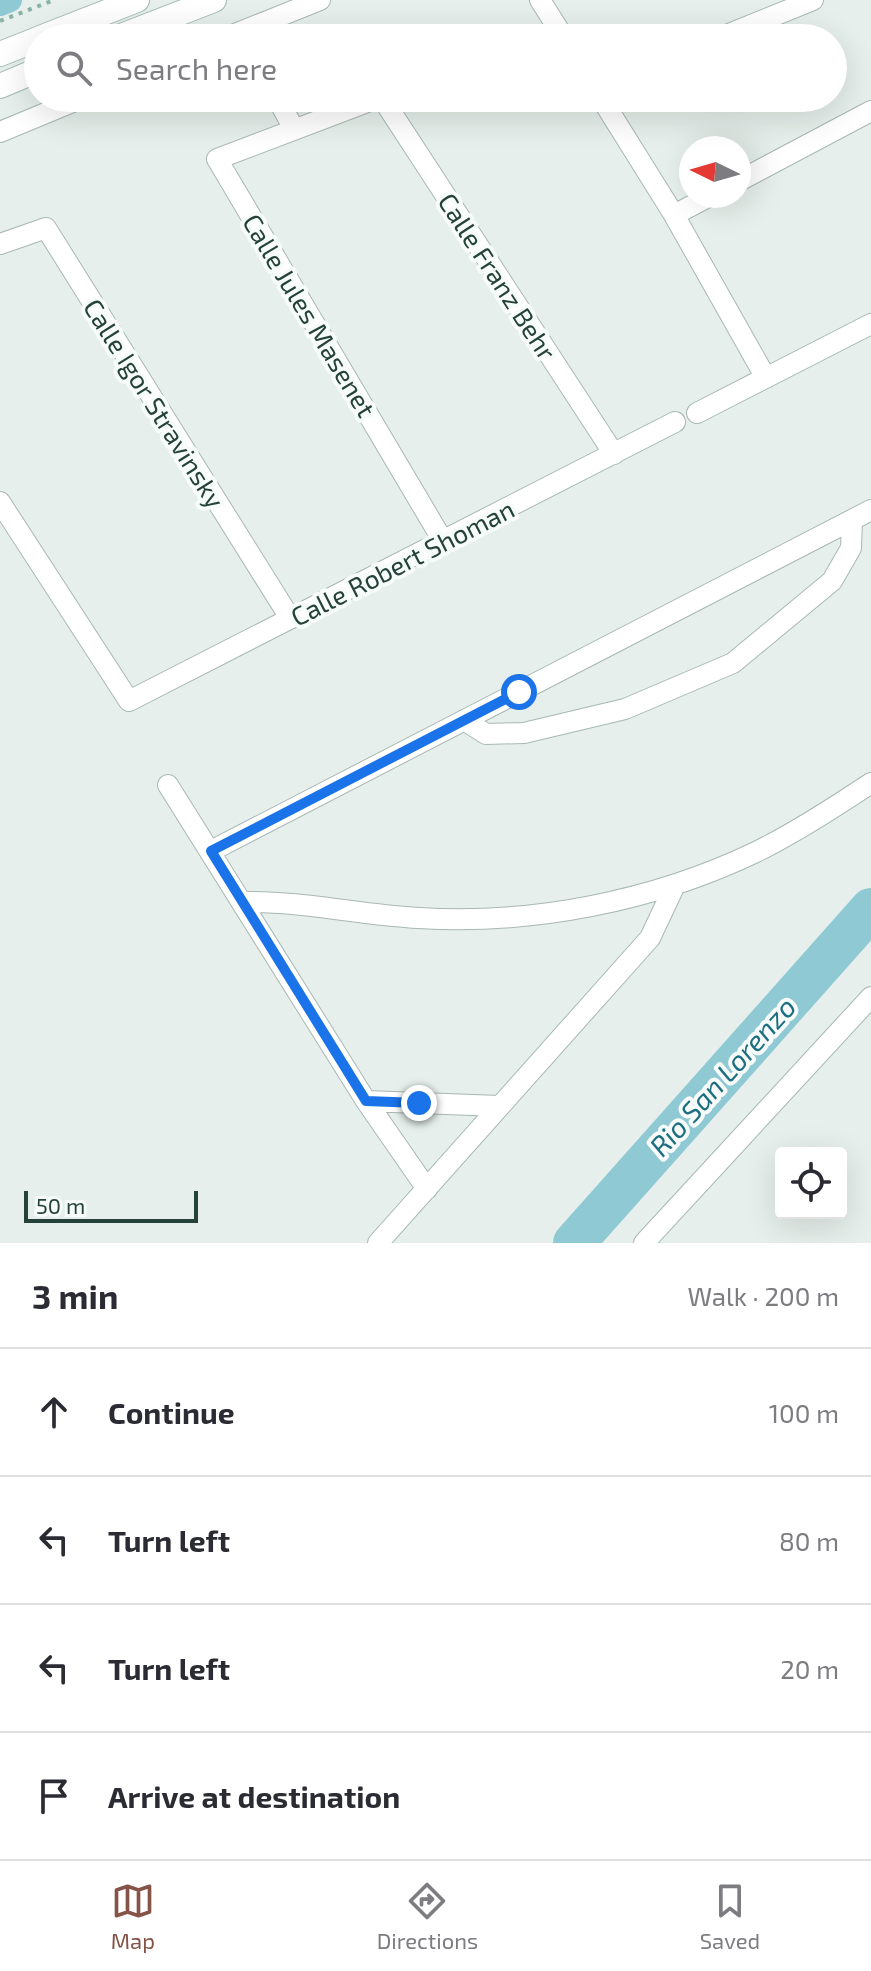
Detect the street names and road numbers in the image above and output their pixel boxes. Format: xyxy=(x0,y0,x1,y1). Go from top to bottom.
street label: Calle Franz Behr xyxy=(433,187,563,365)
street label: Calle Jules Masenet xyxy=(237,208,383,422)
street label: Calle Igor Stravinsky xyxy=(78,293,232,513)
street label: Calle Robert Shoman xyxy=(285,492,519,632)

